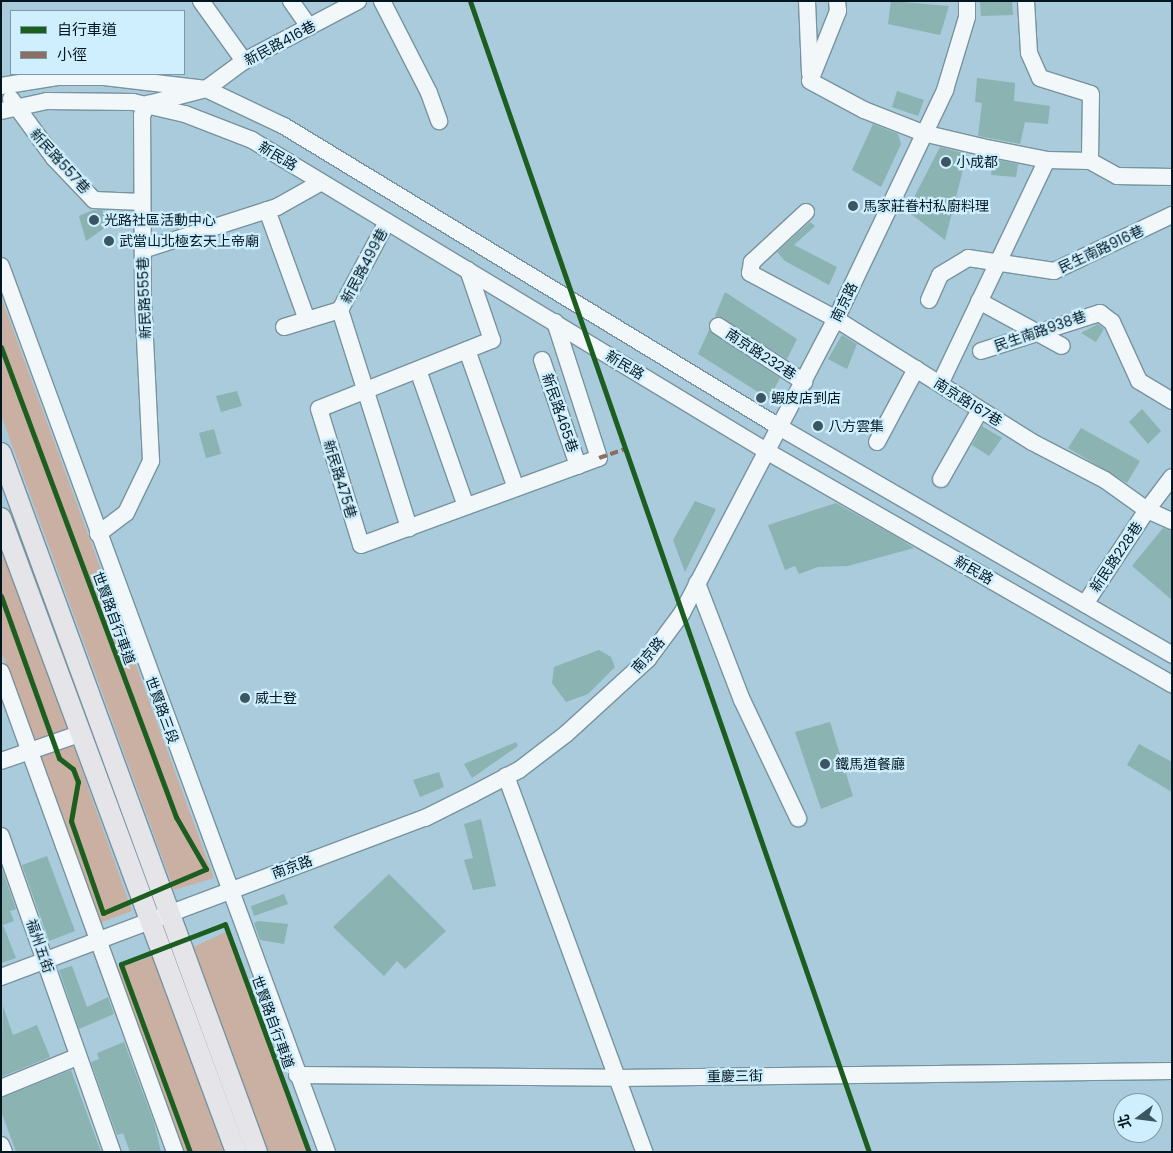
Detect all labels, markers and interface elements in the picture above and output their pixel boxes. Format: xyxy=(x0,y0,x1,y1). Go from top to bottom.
legend xyxy=(10,10,185,75)
street label: 新民路416巷 xyxy=(242,17,318,69)
text: 自行車道 xyxy=(57,19,117,40)
text: 小徑 xyxy=(57,44,87,65)
street label: 新民路557巷 xyxy=(27,125,93,197)
street label: 新民路 xyxy=(256,138,300,174)
place label: 小成都 xyxy=(956,154,998,170)
marker: 小成都 xyxy=(940,156,952,168)
place label: 馬家莊眷村私廚料理 xyxy=(863,198,989,214)
marker: 馬家莊眷村私廚料理 xyxy=(847,200,859,212)
place label: 光路社區活動中心 xyxy=(104,212,216,228)
marker: 光路社區活動中心 xyxy=(88,214,100,226)
street label: 民生南路916巷 xyxy=(1056,222,1146,276)
street label: 新民路499巷 xyxy=(337,226,391,306)
place label: 武當山北極玄天上帝廟 xyxy=(119,233,259,249)
marker: 武當山北極玄天上帝廟 xyxy=(103,235,115,247)
street label: 新民路555巷 xyxy=(134,257,154,339)
street label: 南京路 xyxy=(827,279,861,325)
street label: 民生南路938巷 xyxy=(992,307,1088,355)
street label: 南京路232巷 xyxy=(723,325,799,383)
street label: 新民路 xyxy=(603,347,647,383)
street label: 新民路465巷 xyxy=(539,371,581,455)
street label: 南京路167巷 xyxy=(931,374,1005,430)
place label: 蝦皮店到店 xyxy=(771,390,841,406)
marker: 蝦皮店到店 xyxy=(755,392,767,404)
place label: 八方雲集 xyxy=(828,418,884,434)
marker: 八方雲集 xyxy=(812,420,824,432)
street label: 新民路475巷 xyxy=(320,438,360,520)
street label: 新民路228巷 xyxy=(1086,519,1146,595)
street label: 新民路 xyxy=(952,552,996,588)
street label: 世賢路自行車道 xyxy=(89,569,139,667)
street label: 南京路 xyxy=(628,634,668,676)
street label: 世賢路三段 xyxy=(142,674,182,746)
place label: 威士登 xyxy=(255,690,297,706)
marker: 威士登 xyxy=(239,692,251,704)
place label: 鐵馬道餐廳 xyxy=(835,756,905,772)
marker: 鐵馬道餐廳 xyxy=(819,758,831,770)
street label: 南京路 xyxy=(269,852,315,882)
street label: 福州五街 xyxy=(23,917,57,975)
street label: 世賢路自行車道 xyxy=(248,973,298,1071)
street label: 重慶三街 xyxy=(707,1067,763,1085)
north arrow xyxy=(1113,1093,1163,1143)
text: 北 xyxy=(1113,1112,1136,1131)

